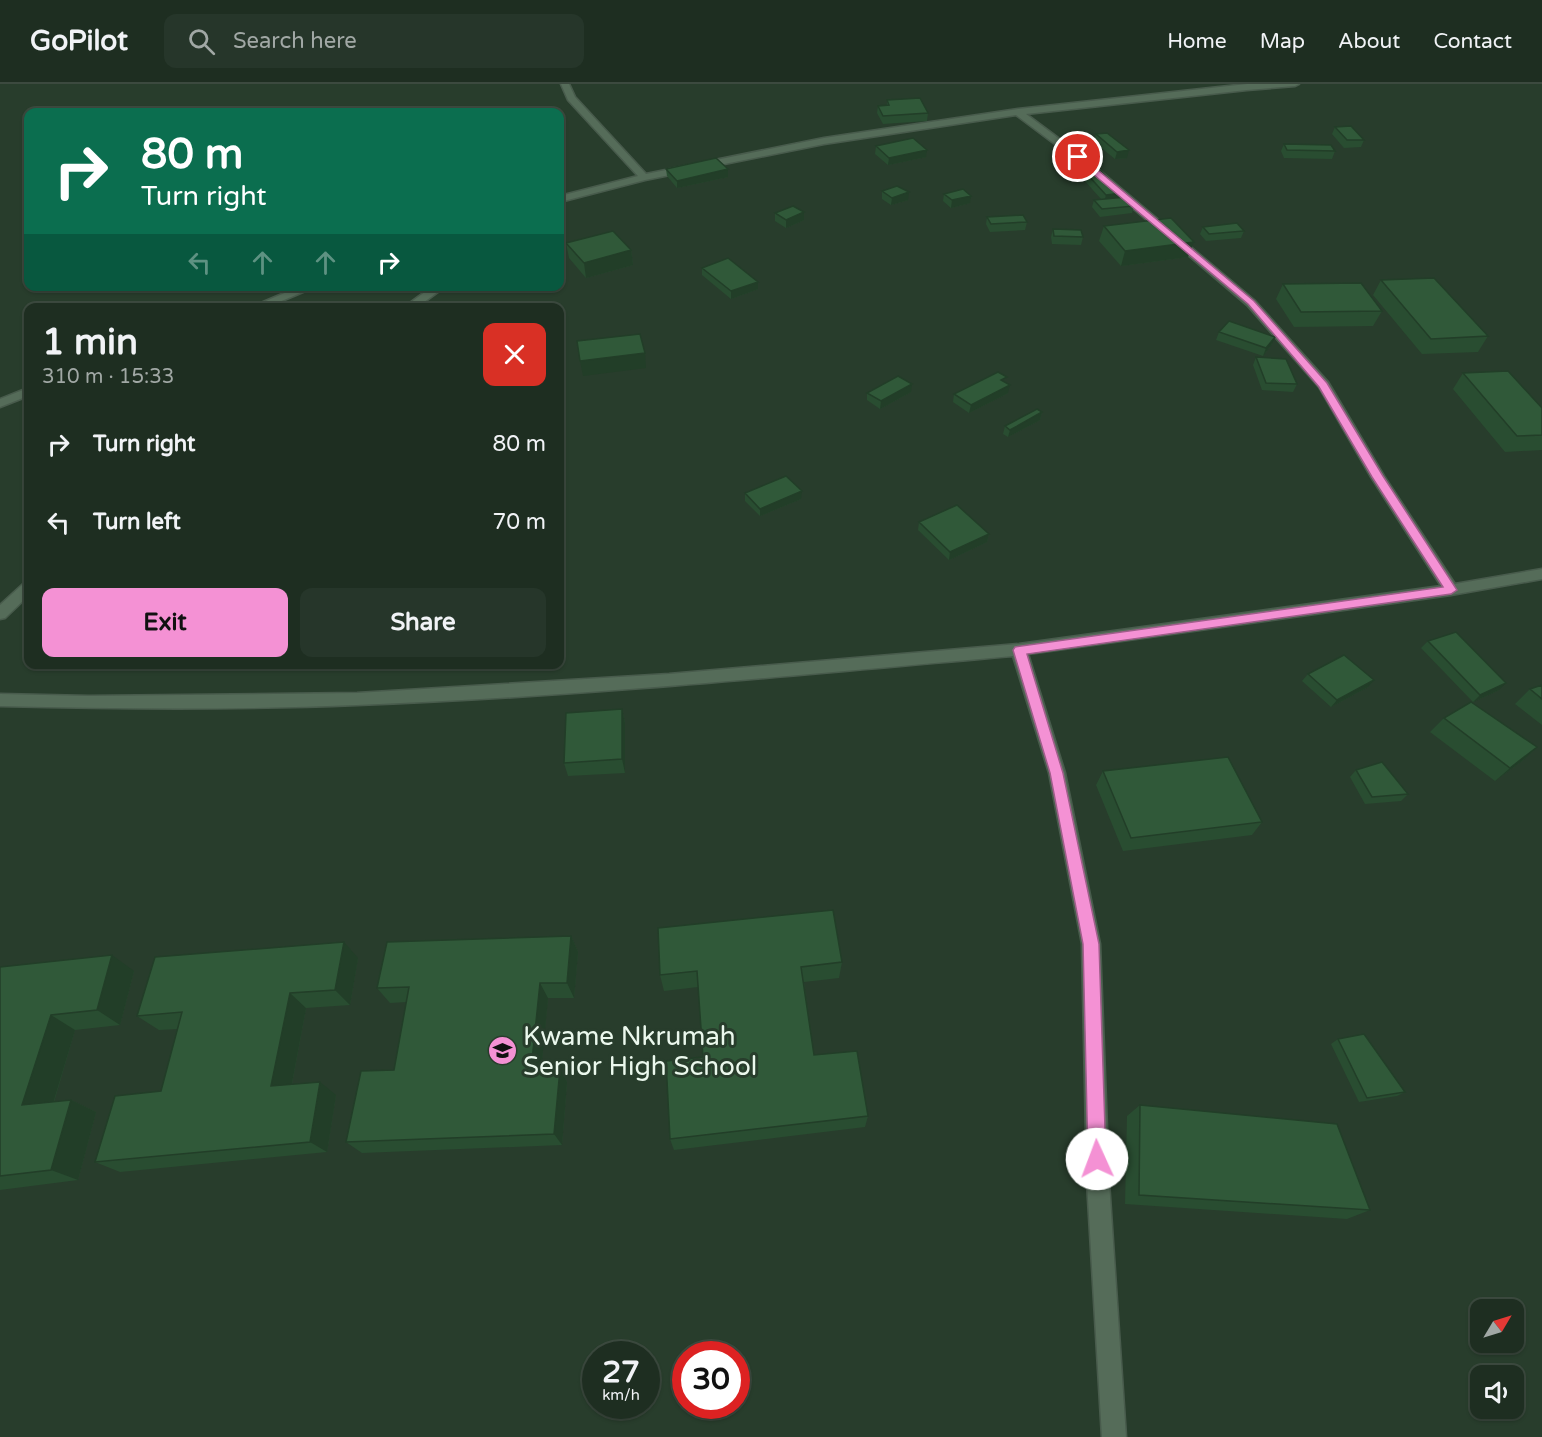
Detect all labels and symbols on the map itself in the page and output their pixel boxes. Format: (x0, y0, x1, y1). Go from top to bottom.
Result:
pin (1052, 131, 1103, 182)
place label: Kwame Nkrumah Senior High School (523, 1021, 757, 1082)
school or university icon: Kwame Nkrumah Senior High School (486, 1035, 518, 1067)
position arrow (1065, 1127, 1129, 1191)
north arrow (1470, 1299, 1524, 1353)
speed limit sign: 30 (672, 1341, 750, 1419)

